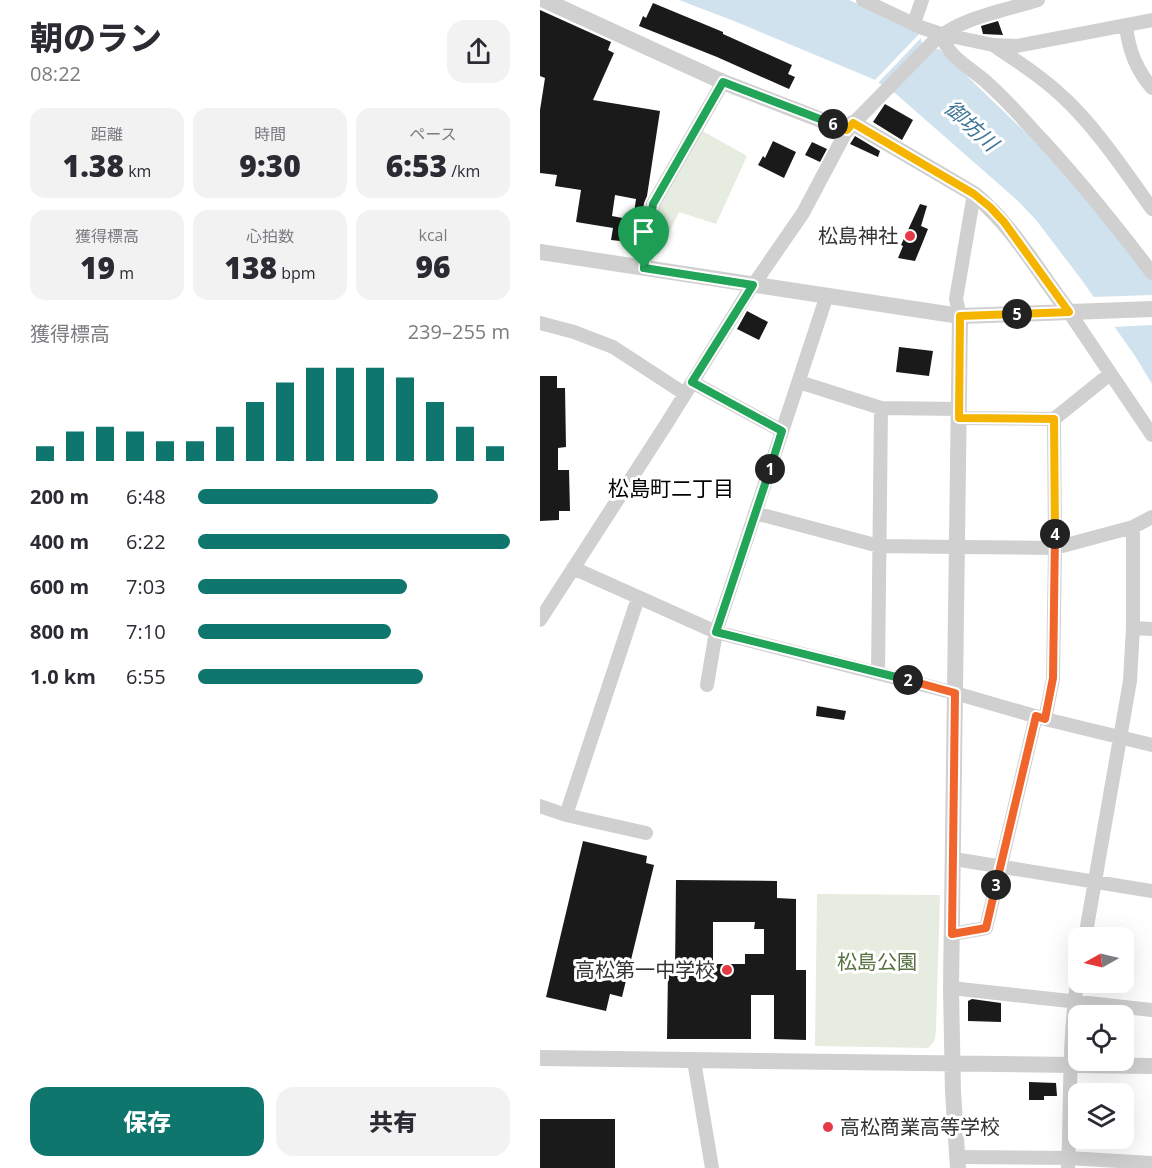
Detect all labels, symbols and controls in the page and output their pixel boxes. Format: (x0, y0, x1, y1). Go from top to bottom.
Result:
text: 朝のラン (30, 15, 162, 60)
button: share (447, 20, 510, 83)
text: 08:22 (30, 60, 81, 87)
water label: 御坊川 (939, 94, 1006, 158)
pin: 6 (818, 109, 848, 139)
text: 6 (828, 113, 838, 135)
text: 距離 (91, 123, 123, 145)
text: 時間 (254, 123, 286, 145)
text: ペース (409, 123, 457, 145)
text: 1.38 (63, 145, 124, 186)
text: 9:30 (239, 145, 301, 186)
text: 6:53 (386, 145, 447, 186)
text: km (124, 160, 151, 182)
text: /km (447, 160, 480, 182)
pin (618, 206, 669, 268)
icon: arrive (627, 215, 660, 248)
place label: 松島神社 (818, 222, 898, 249)
text: kcal (419, 224, 448, 246)
text: 獲得標高 (75, 225, 139, 247)
text: 心拍数 (246, 225, 294, 247)
marker: 松島神社 (903, 229, 917, 243)
text: 96 (415, 246, 451, 287)
text: 19 (80, 247, 115, 288)
text: 138 (224, 247, 277, 288)
text: m (115, 262, 134, 284)
text: bpm (277, 262, 316, 284)
pin: 5 (1002, 299, 1032, 329)
text: 5 (1012, 303, 1022, 325)
text: 239–255 m (408, 318, 510, 345)
text: 獲得標高 (30, 320, 110, 347)
pin: 1 (755, 454, 785, 484)
text: 1 (765, 458, 775, 480)
district label: 松島町二丁目 (608, 474, 734, 502)
text: 200 m (30, 483, 89, 510)
text: 6:48 (126, 483, 166, 510)
pin: 4 (1040, 519, 1070, 549)
text: 4 (1050, 523, 1060, 545)
text: 400 m (30, 528, 89, 555)
text: 6:22 (126, 528, 166, 555)
text: 600 m (30, 573, 89, 600)
text: 7:03 (126, 573, 166, 600)
text: 800 m (30, 618, 89, 645)
text: 7:10 (126, 618, 166, 645)
text: 1.0 km (30, 663, 96, 690)
text: 6:55 (126, 663, 166, 690)
pin: 2 (893, 665, 923, 695)
text: 2 (903, 669, 913, 691)
pin: 3 (981, 870, 1011, 900)
text: 3 (991, 874, 1001, 896)
north arrow (1068, 927, 1134, 993)
map controls (1068, 927, 1134, 1149)
park label: 松島公園 (837, 948, 917, 975)
place label: 高松第一中学校 (575, 956, 715, 983)
marker: 高松第一中学校 (720, 963, 734, 977)
button: locate (1068, 1005, 1134, 1071)
button: layers (1068, 1083, 1134, 1149)
button: 保存 (30, 1087, 264, 1156)
button: 共有 (276, 1087, 510, 1156)
place label: 高松商業高等学校 (840, 1113, 1000, 1140)
marker: 高松商業高等学校 (821, 1120, 835, 1134)

